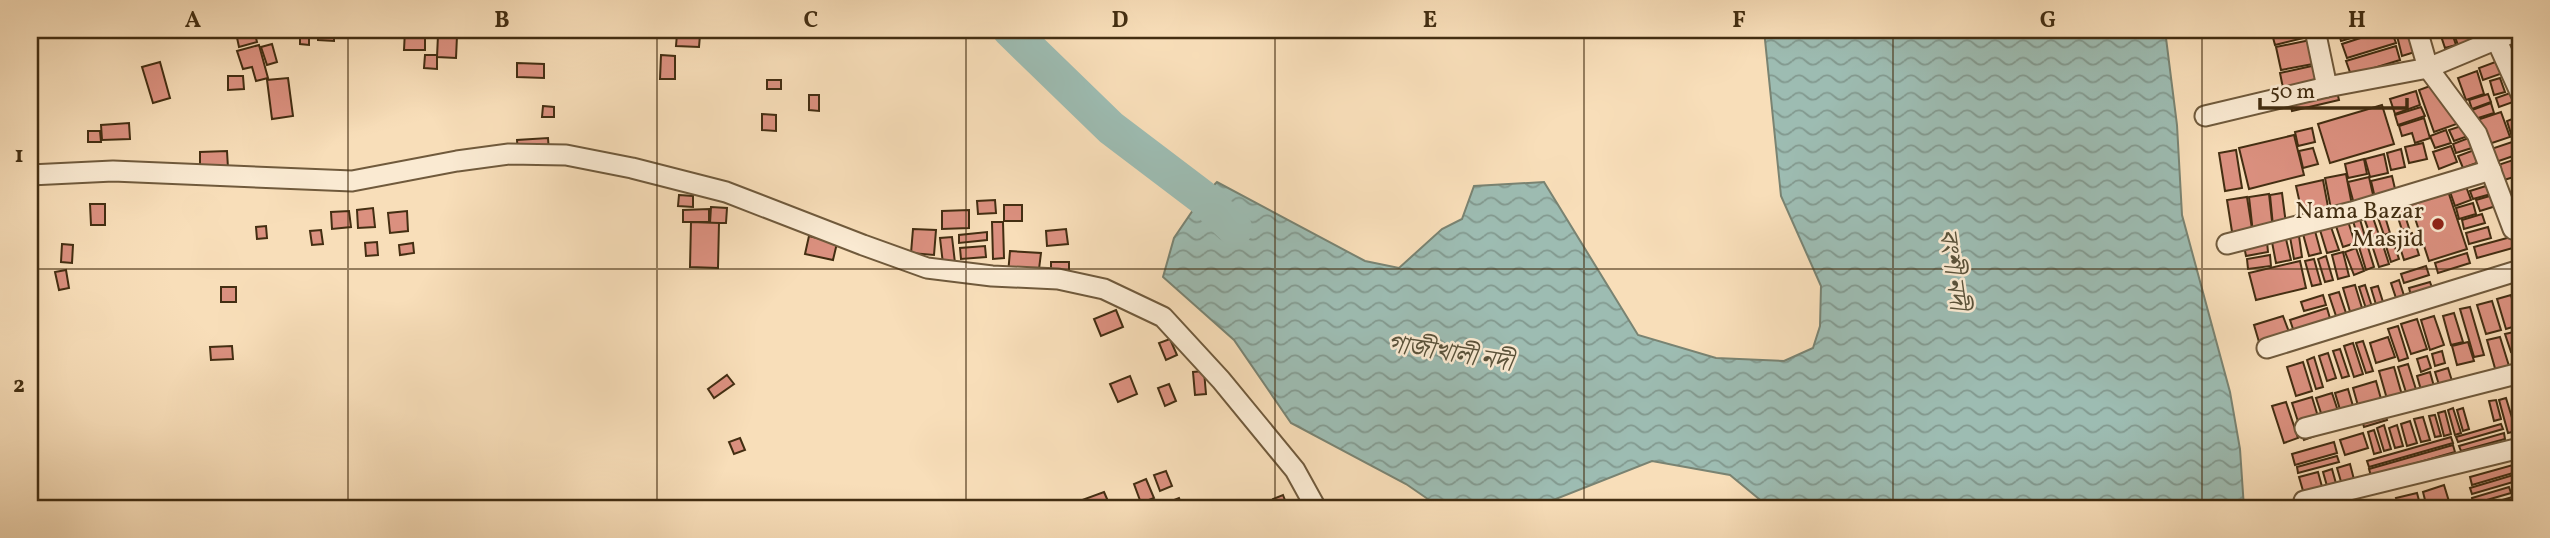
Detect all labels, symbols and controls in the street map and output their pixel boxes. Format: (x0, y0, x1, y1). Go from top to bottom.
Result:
text: A (185, 5, 201, 37)
text: B (494, 5, 510, 37)
text: C (804, 5, 818, 37)
text: D (1112, 5, 1129, 37)
text: E (1423, 5, 1437, 37)
text: F (1732, 5, 1746, 37)
text: G (2040, 5, 2056, 37)
text: H (2348, 5, 2366, 37)
scale bar (2260, 66, 2406, 110)
text: 50 m (2270, 78, 2315, 107)
text: 1 (14, 140, 24, 172)
place label: Nama Bazar Masjid (2295, 195, 2424, 257)
marker: Nama Bazar Masjid (2430, 216, 2446, 232)
water label: বংশী নদী (1929, 227, 1976, 315)
water label: গাজীখালী নদী (1385, 326, 1518, 382)
text: 2 (13, 370, 25, 402)

